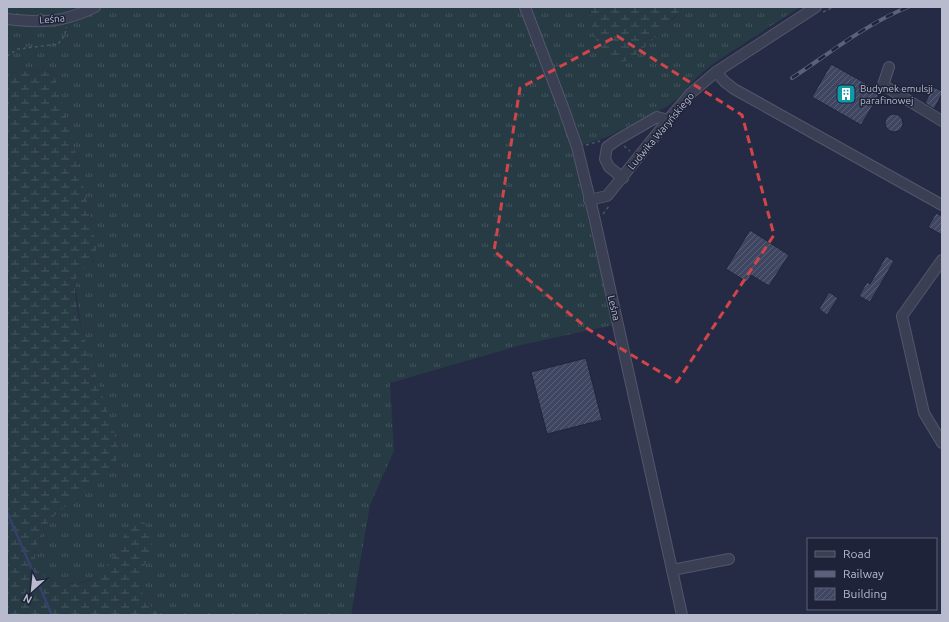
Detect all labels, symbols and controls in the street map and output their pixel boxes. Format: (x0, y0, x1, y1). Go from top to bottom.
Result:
street label: Leśna (39, 12, 65, 26)
building icon: Budynek emulsji parafinowej (835, 83, 857, 105)
place label: Budynek emulsji parafinowej (860, 83, 933, 106)
street label: Ludwika Waryńskiego (626, 90, 696, 172)
street label: Leśna (606, 294, 622, 322)
legend (807, 538, 937, 610)
text: Road (843, 547, 871, 560)
text: Railway (843, 567, 884, 580)
north arrow (12, 570, 52, 610)
text: Building (843, 587, 887, 600)
text: N (21, 592, 34, 606)

